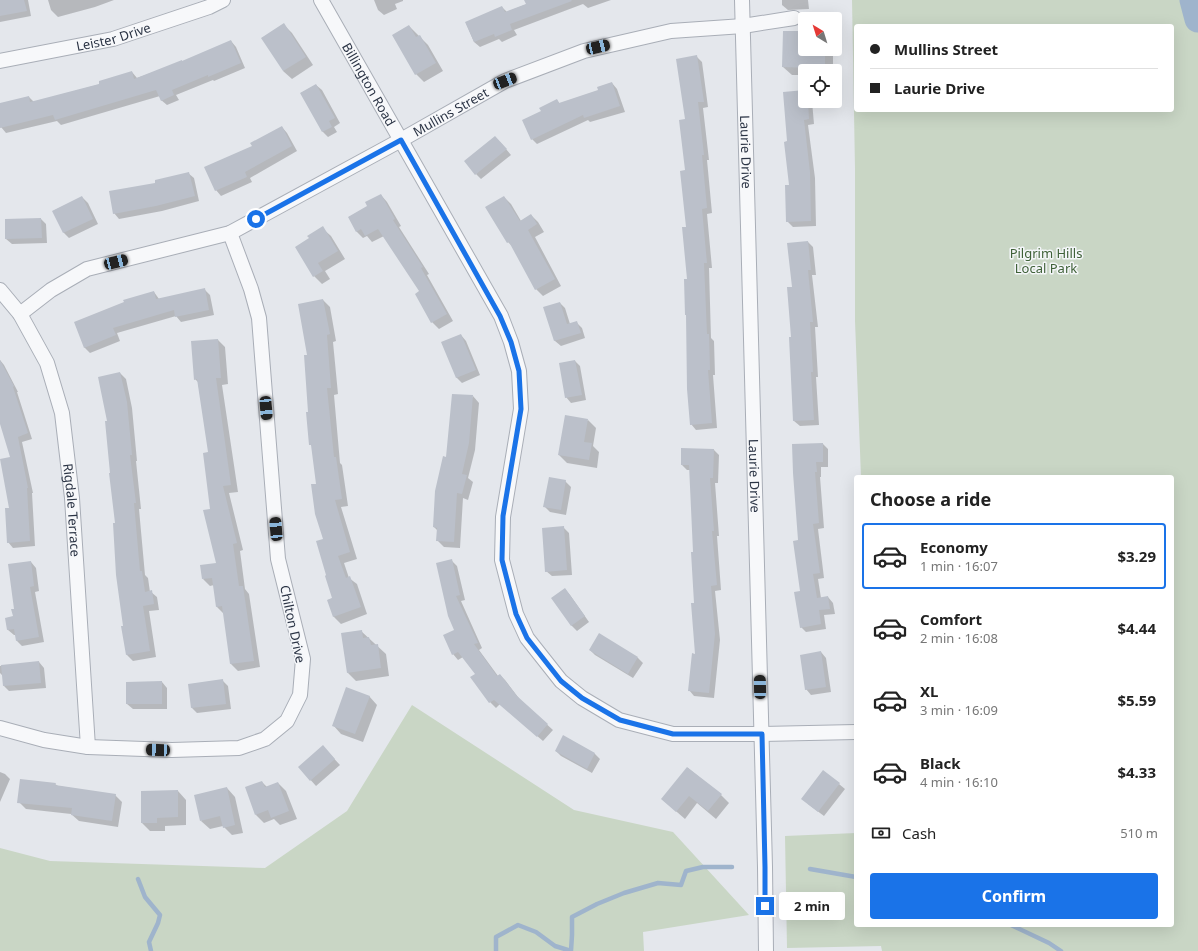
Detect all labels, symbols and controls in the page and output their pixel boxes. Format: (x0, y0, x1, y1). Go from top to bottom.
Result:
north arrow (798, 12, 842, 56)
map controls (798, 12, 842, 108)
street label: Leister Drive (74, 18, 153, 55)
car (585, 38, 611, 56)
street label: Billington Road (338, 39, 400, 129)
text: Mullins Street (894, 39, 998, 59)
button: locate (798, 64, 842, 108)
car (492, 71, 518, 91)
text: Laurie Drive (894, 78, 985, 98)
street label: Mullins Street (410, 83, 492, 140)
street label: Laurie Drive (736, 115, 756, 189)
route start (247, 210, 265, 228)
park label: Pilgrim Hills Local Park (1010, 244, 1082, 277)
car (103, 253, 129, 271)
car (259, 396, 273, 420)
street label: Laurie Drive (745, 439, 765, 513)
street label: Rigdale Terrace (59, 462, 85, 557)
text: Choose a ride (870, 487, 991, 511)
car (269, 517, 283, 541)
text: Economy (920, 537, 988, 557)
icon: car (872, 538, 908, 574)
text: $3.29 (1117, 546, 1156, 566)
text: 1 min · 16:07 (920, 557, 998, 575)
street label: Chilton Drive (276, 583, 310, 665)
text: Comfort (920, 609, 982, 629)
icon: car (872, 610, 908, 646)
text: $4.44 (1117, 618, 1156, 638)
text: 2 min · 16:08 (920, 629, 998, 647)
car (754, 675, 766, 699)
text: XL (920, 681, 938, 701)
icon: car (872, 682, 908, 718)
text: $5.59 (1117, 690, 1156, 710)
text: 3 min · 16:09 (920, 701, 998, 719)
car (146, 744, 170, 756)
text: Black (920, 753, 960, 773)
icon: car (872, 754, 908, 790)
text: $4.33 (1117, 762, 1156, 782)
text: 4 min · 16:10 (920, 773, 998, 791)
icon: cash (870, 822, 892, 844)
text: Cash (902, 823, 936, 843)
text: 510 m (1120, 824, 1158, 842)
button: Confirm (870, 873, 1158, 919)
callout: 2 min (779, 892, 845, 920)
route end (756, 897, 774, 915)
text: 2 min (794, 897, 830, 915)

